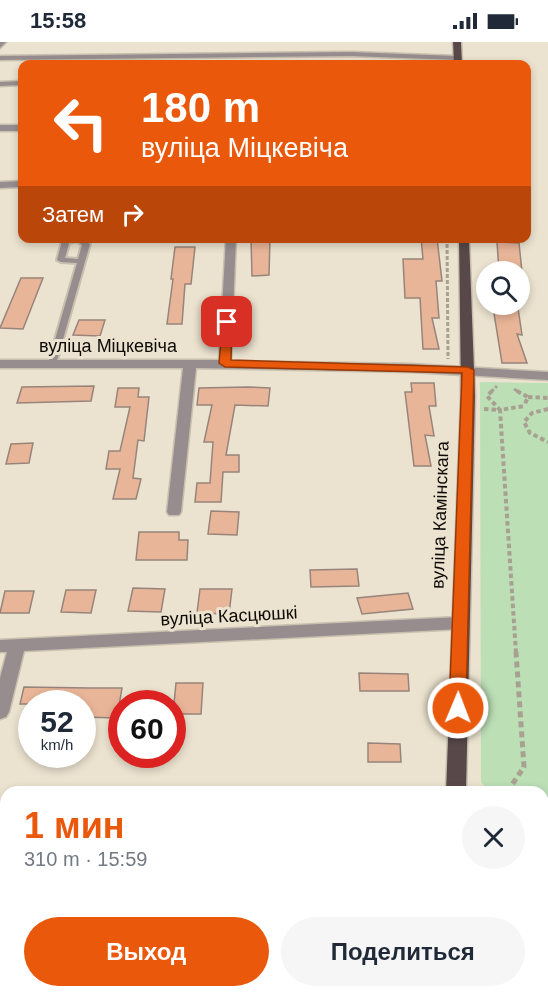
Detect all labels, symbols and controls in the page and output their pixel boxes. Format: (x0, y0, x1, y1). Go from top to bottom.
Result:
text: 15:58 (30, 8, 86, 33)
icon: left (42, 84, 120, 162)
text: 180 m (141, 84, 260, 131)
text: вуліца Міцкевіча (141, 133, 348, 163)
icon: right (116, 198, 149, 231)
text: Затем (42, 202, 104, 227)
map controls (476, 261, 530, 315)
button: search (476, 261, 530, 315)
pin (201, 296, 252, 347)
icon: arrive (210, 305, 243, 338)
street label: вуліца Міцкевіча (39, 336, 178, 356)
street label: вуліца Камінскага (427, 440, 453, 589)
street label: вуліца Касцюшкі (160, 602, 298, 630)
position arrow (426, 676, 490, 740)
speed limit sign: 60 (108, 690, 186, 768)
text: 52 (40, 705, 74, 738)
text: km/h (41, 736, 73, 753)
text: 1 мин (24, 805, 125, 846)
button: close (462, 806, 525, 869)
text: 310 m · 15:59 (24, 848, 147, 870)
button: Выход (24, 917, 269, 986)
button: Поделиться (281, 917, 525, 986)

